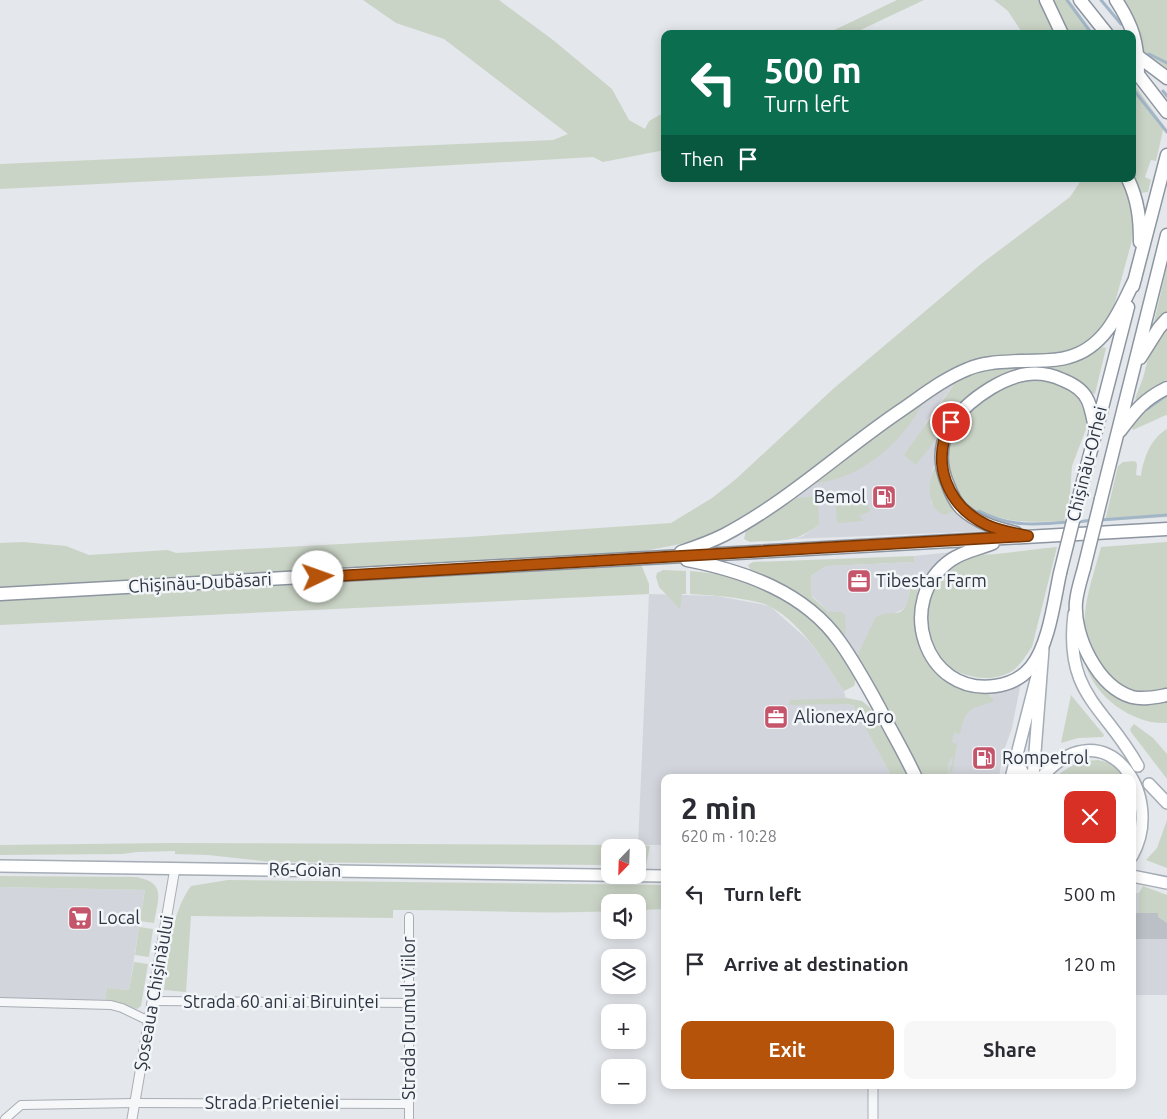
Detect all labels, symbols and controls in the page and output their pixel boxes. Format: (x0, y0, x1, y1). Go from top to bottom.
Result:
icon: left (681, 50, 746, 115)
text: 500 m (764, 50, 862, 90)
text: Turn left (764, 91, 849, 116)
icon: arrive (734, 145, 762, 173)
text: Then (681, 148, 724, 170)
pin (930, 401, 972, 443)
street label: Chișinău-Orhei (1062, 404, 1110, 524)
icon: arrive (937, 408, 965, 436)
fuel station icon: Bemol (871, 484, 897, 510)
place label: Bemol (814, 486, 866, 506)
position arrow (291, 550, 343, 602)
street label: Chișinău-Dubăsari (128, 568, 272, 596)
office icon: Tibestar Farm (846, 568, 872, 594)
place label: Tibestar Farm (876, 570, 987, 590)
office icon: AlionexAgro (763, 704, 789, 730)
place label: AlionexAgro (794, 706, 894, 726)
fuel station icon: Rompetrol (971, 745, 997, 771)
place label: Rompetrol (1002, 747, 1089, 767)
text: 2 min (681, 791, 757, 825)
button: close (1064, 791, 1116, 843)
text: 620 m · 10:28 (681, 827, 777, 845)
north arrow (601, 839, 646, 884)
map controls (601, 839, 646, 1104)
street label: R6-Goian (268, 858, 342, 880)
icon: left (681, 880, 709, 908)
text: Turn left (724, 883, 802, 905)
text: 500 m (1063, 883, 1116, 905)
button: sound (601, 894, 646, 939)
supermarket icon: Local (67, 905, 93, 931)
place label: Local (98, 907, 140, 927)
street label: Șoseaua Chișinăului (129, 913, 177, 1072)
street label: Strada Drumul Viilor (398, 936, 418, 1100)
button: layers (601, 949, 646, 994)
icon: arrive (681, 950, 709, 978)
text: Arrive at destination (724, 953, 909, 975)
text: 120 m (1063, 953, 1116, 975)
street label: Strada 60 ani ai Biruinței (183, 991, 379, 1011)
button: + (601, 1004, 646, 1049)
button: Exit (681, 1021, 894, 1079)
button: Share (904, 1021, 1116, 1079)
button: − (601, 1059, 646, 1104)
street label: Strada Prieteniei (205, 1092, 339, 1112)

